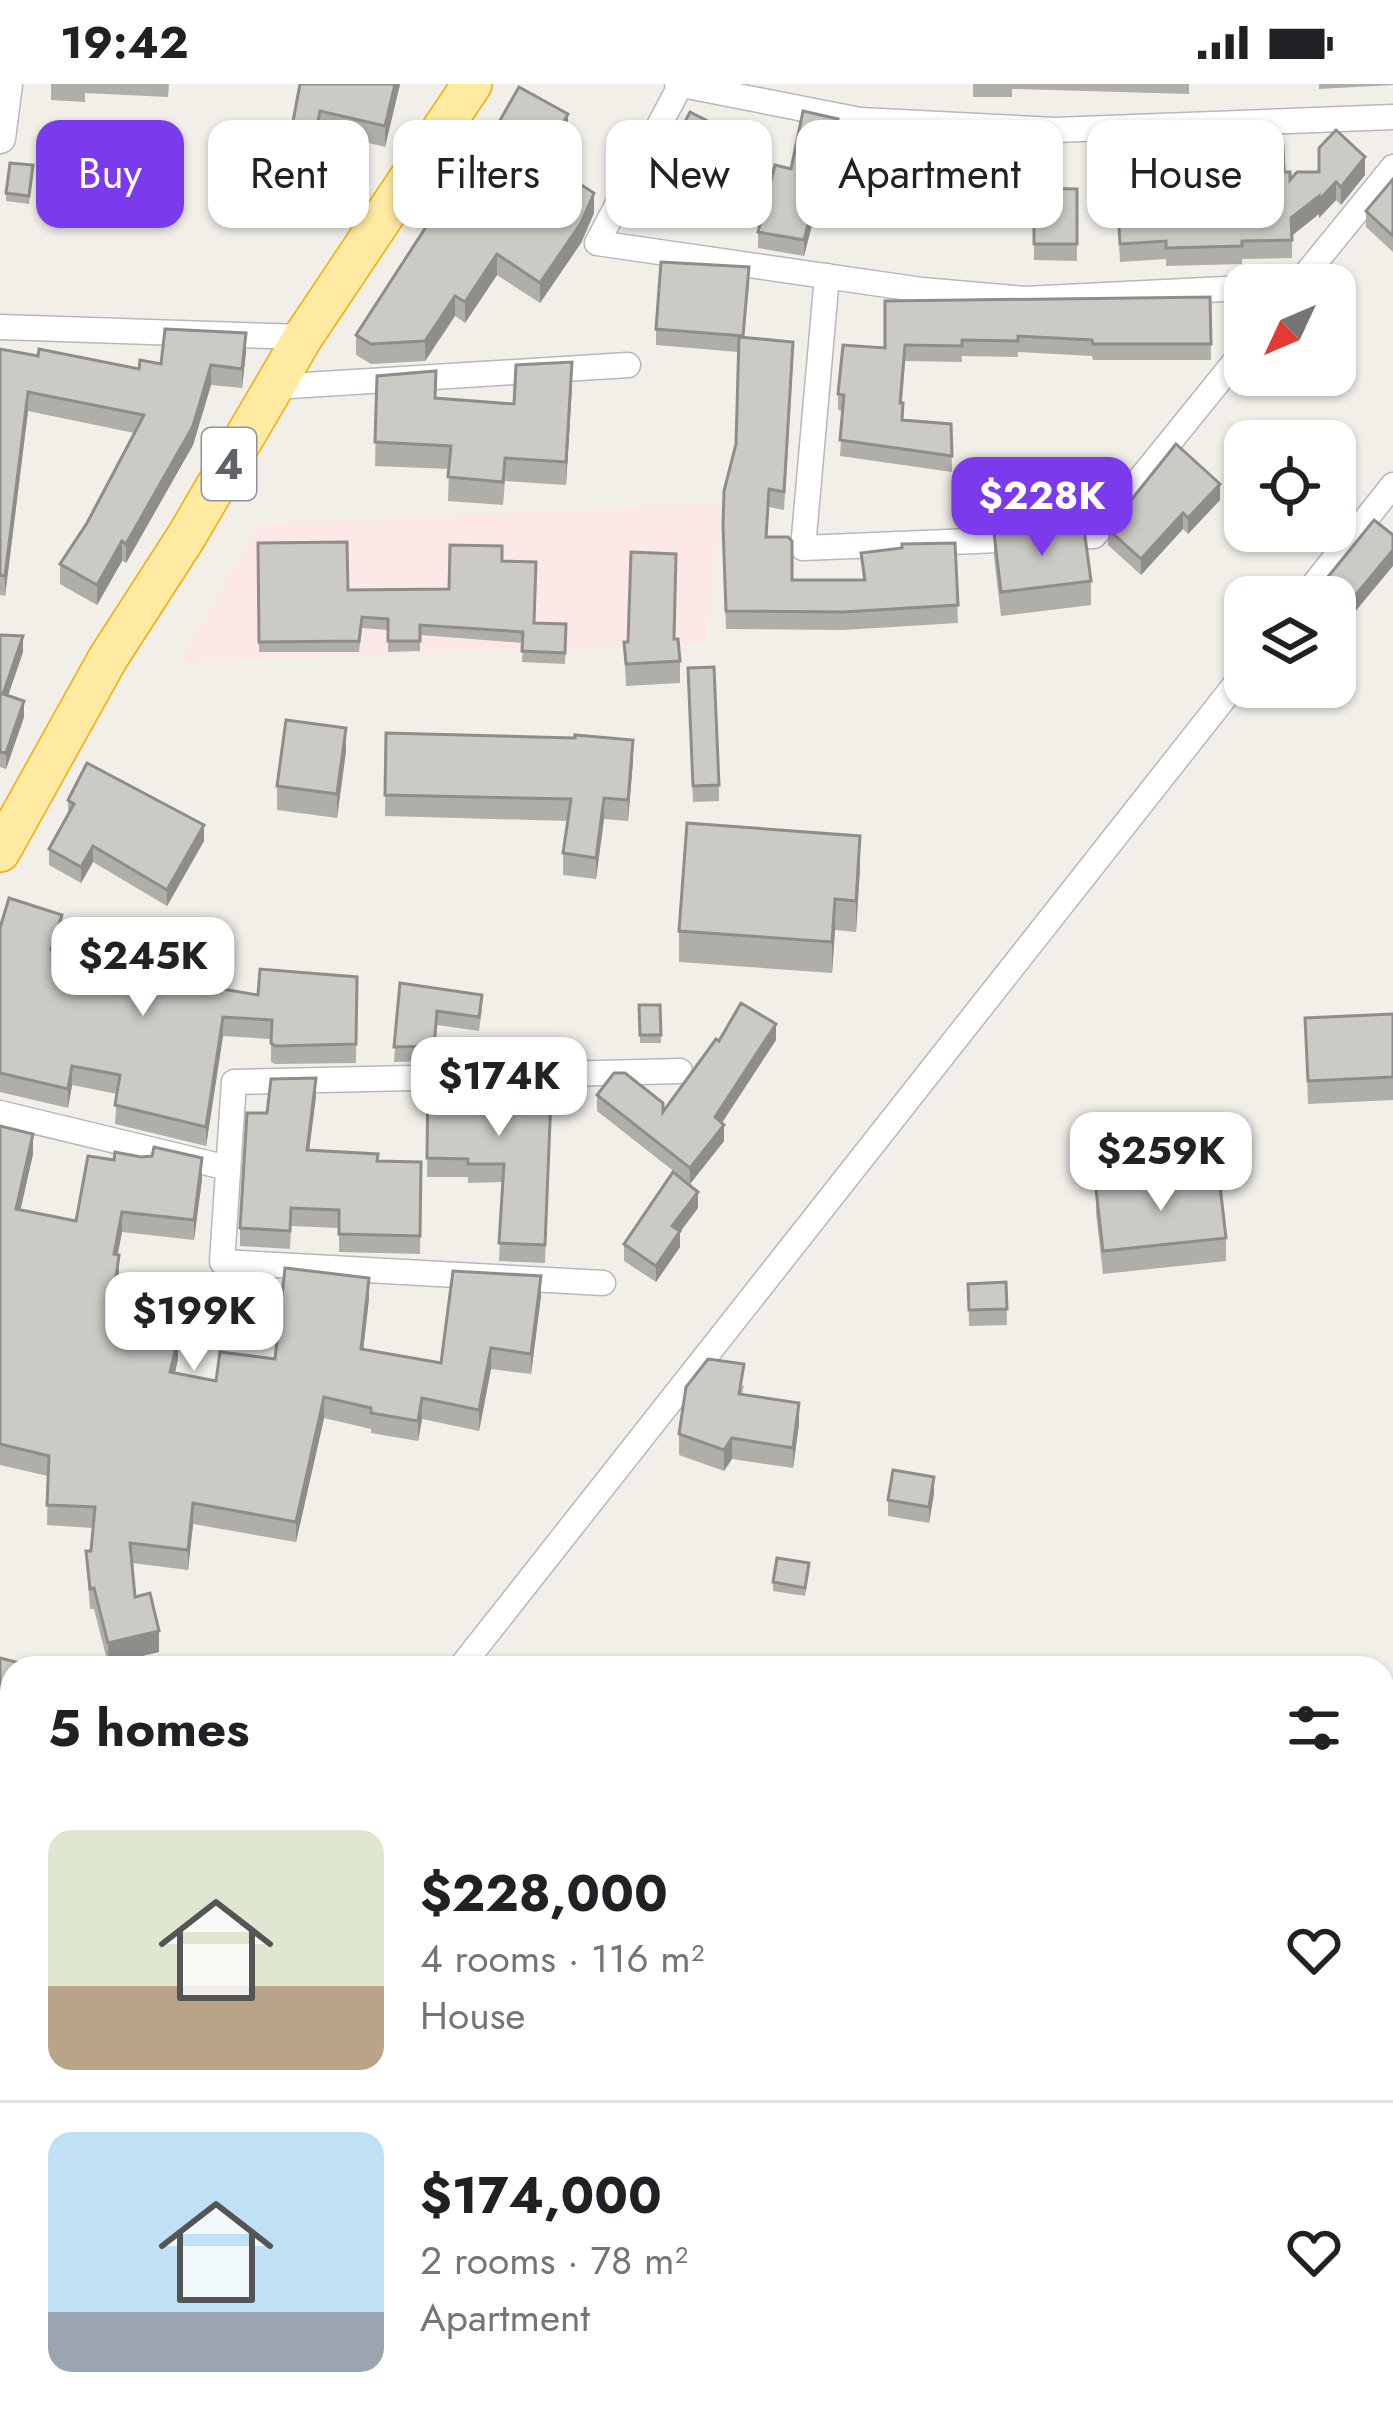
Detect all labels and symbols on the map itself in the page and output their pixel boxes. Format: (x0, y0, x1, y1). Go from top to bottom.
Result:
north arrow (1224, 264, 1356, 396)
road number: 4 (202, 428, 256, 500)
pin: $228K (958, 457, 1126, 559)
pin: $245K (59, 917, 227, 1019)
pin: $174K (415, 1037, 583, 1139)
pin: $259K (1077, 1112, 1245, 1214)
pin: $199K (110, 1272, 278, 1374)

